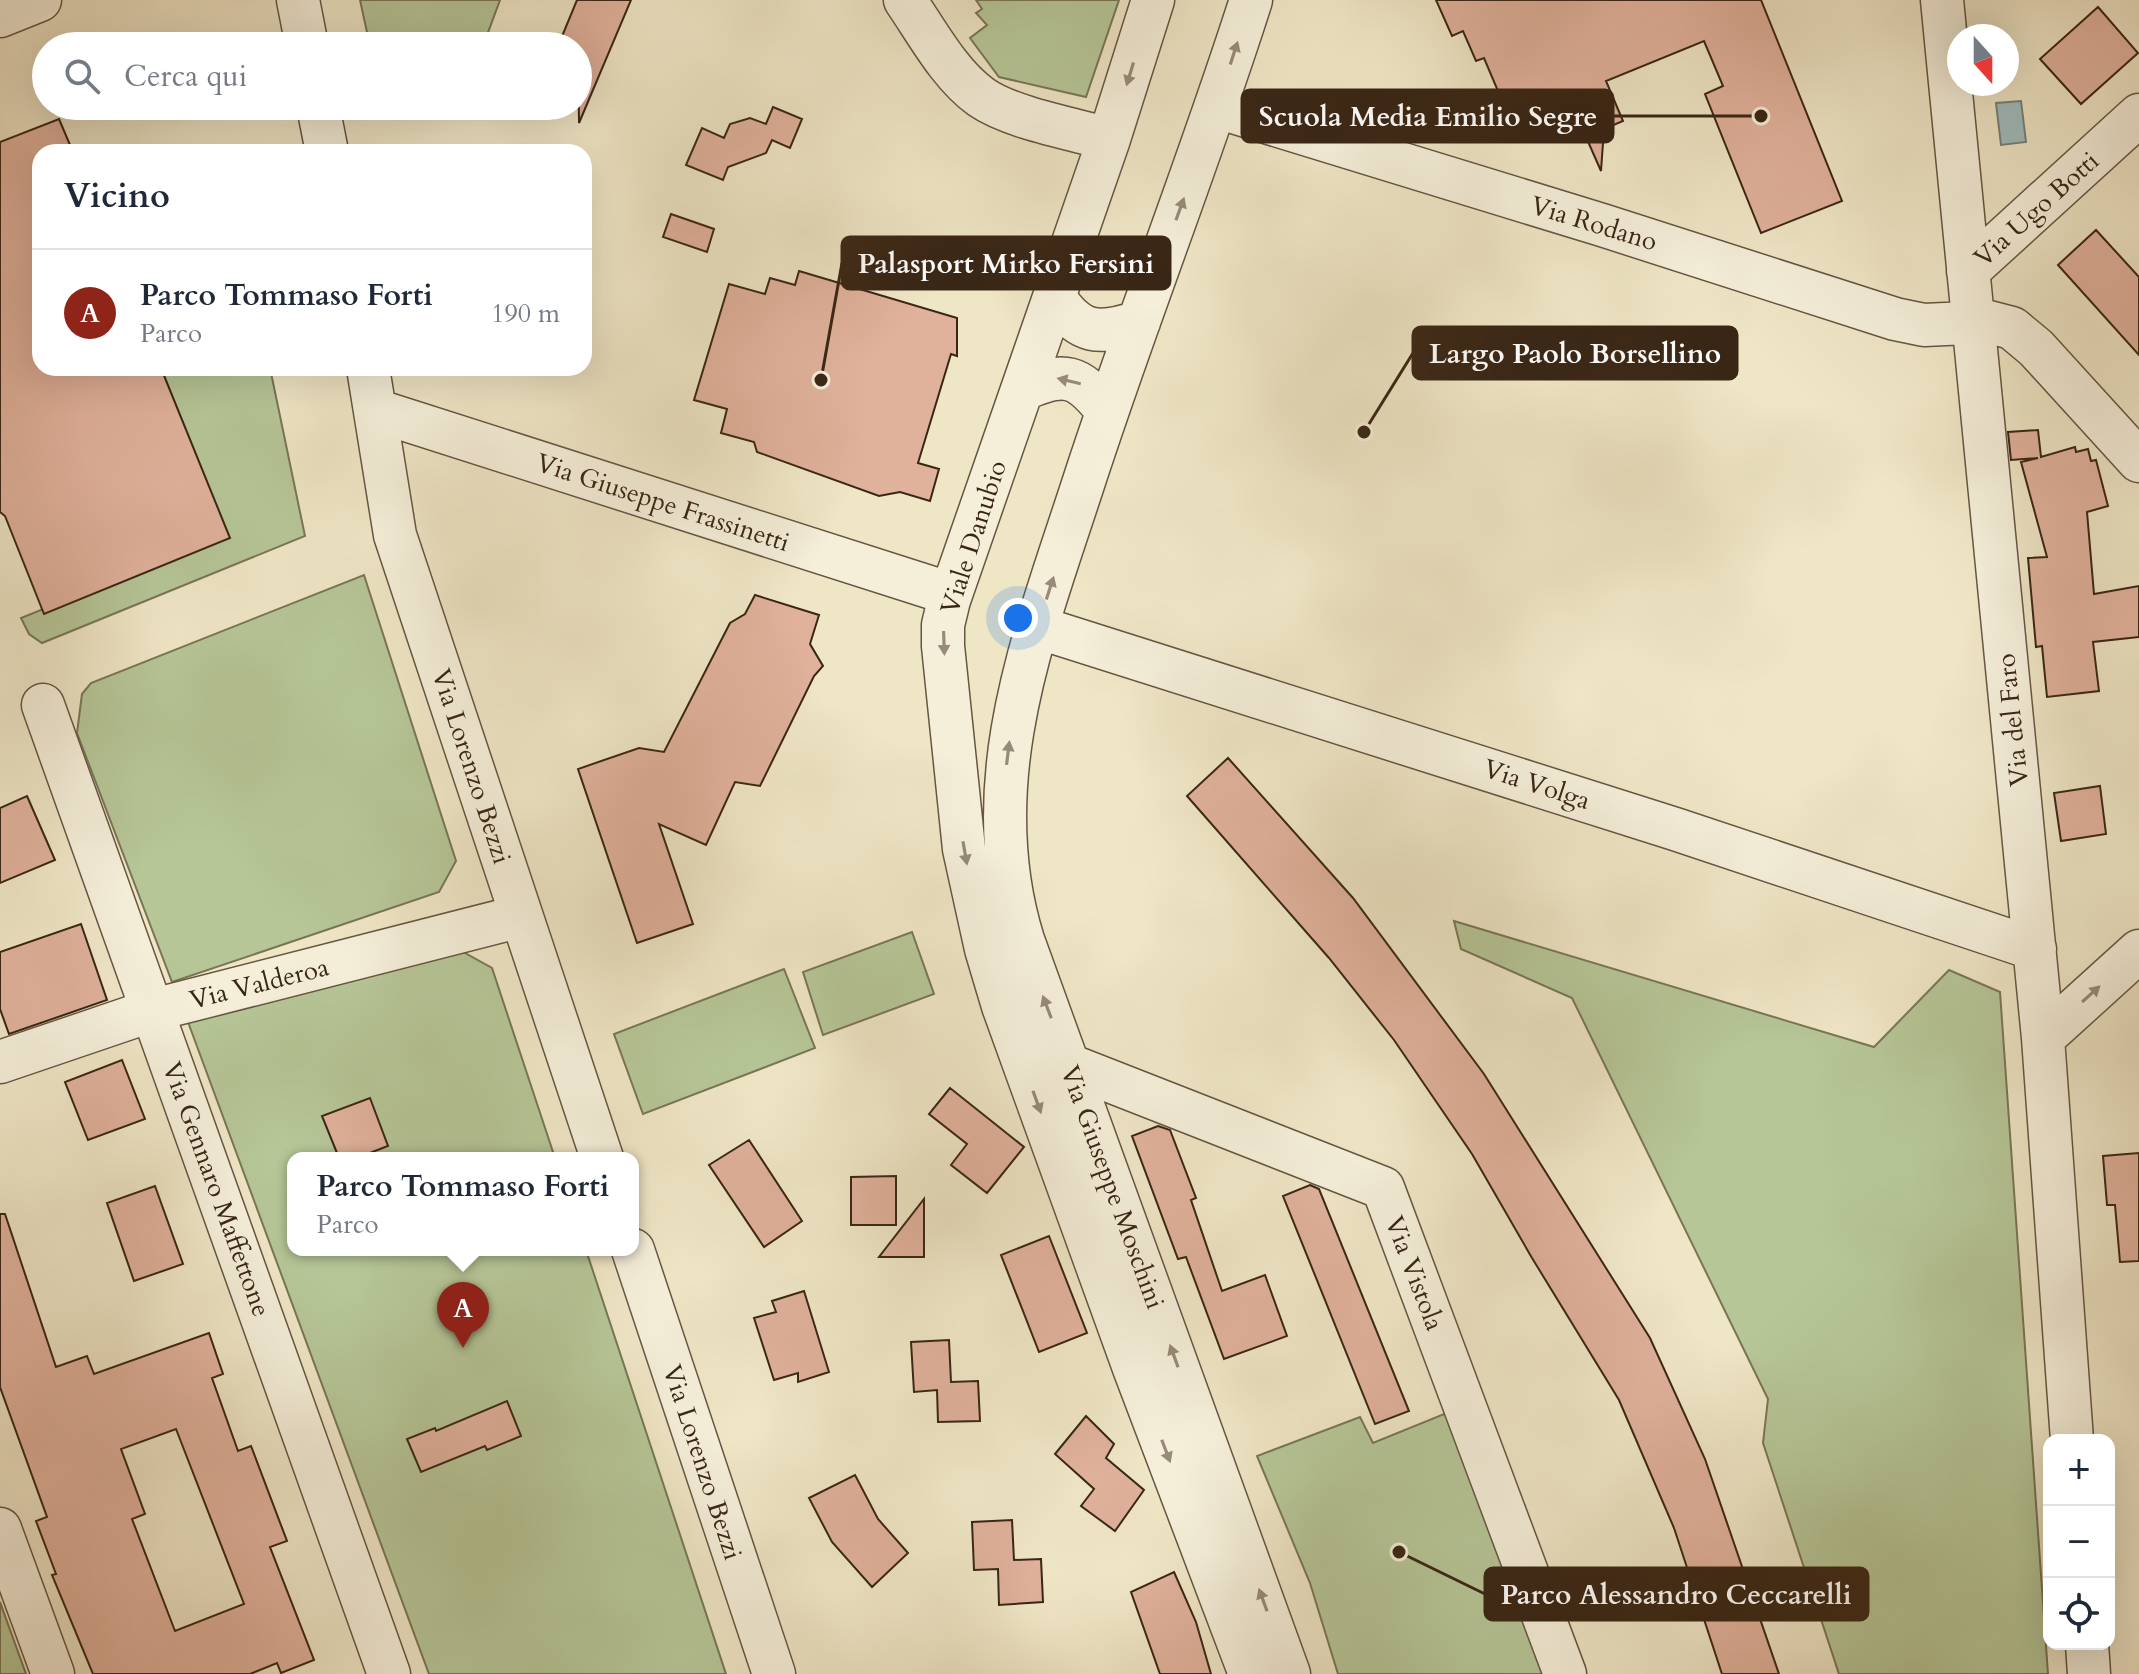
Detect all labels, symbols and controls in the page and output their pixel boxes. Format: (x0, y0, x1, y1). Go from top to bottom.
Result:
north arrow (1947, 24, 2019, 96)
search box (32, 32, 592, 120)
one-way arrow (1228, 41, 1240, 65)
icon: search (60, 54, 104, 98)
text: Cerca qui (124, 56, 247, 97)
one-way arrow (1123, 63, 1135, 87)
callout: Scuola Media Emilio Segre (1242, 90, 1613, 142)
text: Scuola Media Emilio Segre (1259, 98, 1597, 136)
street label: Via Ugo Botti (1966, 144, 2106, 275)
text: Vicino (64, 173, 170, 219)
street label: Via Rodano (1526, 188, 1661, 259)
one-way arrow (1174, 197, 1186, 221)
callout: Palasport Mirko Fersini (842, 237, 1170, 289)
text: Palasport Mirko Fersini (858, 245, 1154, 283)
text: Parco Tommaso Forti (140, 275, 433, 316)
text: A (80, 296, 100, 331)
text: 190 m (491, 296, 560, 331)
text: Parco (140, 316, 202, 351)
callout: Largo Paolo Borsellino (1413, 327, 1737, 379)
text: Largo Paolo Borsellino (1429, 335, 1721, 373)
one-way arrow (1057, 374, 1082, 387)
street label: Via Giuseppe Frassinetti (532, 445, 794, 560)
street label: Viale Danubio (932, 456, 1015, 619)
one-way arrow (1044, 575, 1057, 599)
your location (998, 598, 1038, 638)
one-way arrow (937, 631, 950, 656)
street label: Via del Faro (1988, 652, 2037, 788)
street label: Via Lorenzo Bezzi (423, 664, 520, 868)
one-way arrow (1002, 740, 1015, 765)
street label: Via Volga (1479, 751, 1595, 818)
one-way arrow (959, 841, 971, 866)
street label: Via Valderoa (186, 949, 332, 1018)
one-way arrow (2081, 986, 2100, 1004)
one-way arrow (1040, 994, 1053, 1018)
street label: Via Gennaro Maffettone (154, 1057, 279, 1321)
street label: Via Giuseppe Moschini (1052, 1061, 1173, 1314)
one-way arrow (1031, 1090, 1044, 1114)
popup (287, 1152, 639, 1256)
text: Parco Tommaso Forti (317, 1166, 609, 1207)
text: Parco (317, 1207, 379, 1242)
street label: Via Vistola (1377, 1211, 1452, 1335)
pin: A (437, 1282, 489, 1348)
one-way arrow (1168, 1344, 1180, 1368)
street label: Via Lorenzo Bezzi (654, 1360, 751, 1564)
map controls (2043, 1434, 2115, 1650)
button: + (2043, 1434, 2115, 1506)
one-way arrow (1160, 1439, 1173, 1463)
button: − (2043, 1506, 2115, 1578)
callout: Parco Alessandro Ceccarelli (1485, 1568, 1868, 1620)
text: Parco Alessandro Ceccarelli (1500, 1576, 1852, 1614)
button: locate (2043, 1578, 2115, 1650)
one-way arrow (1256, 1588, 1269, 1612)

